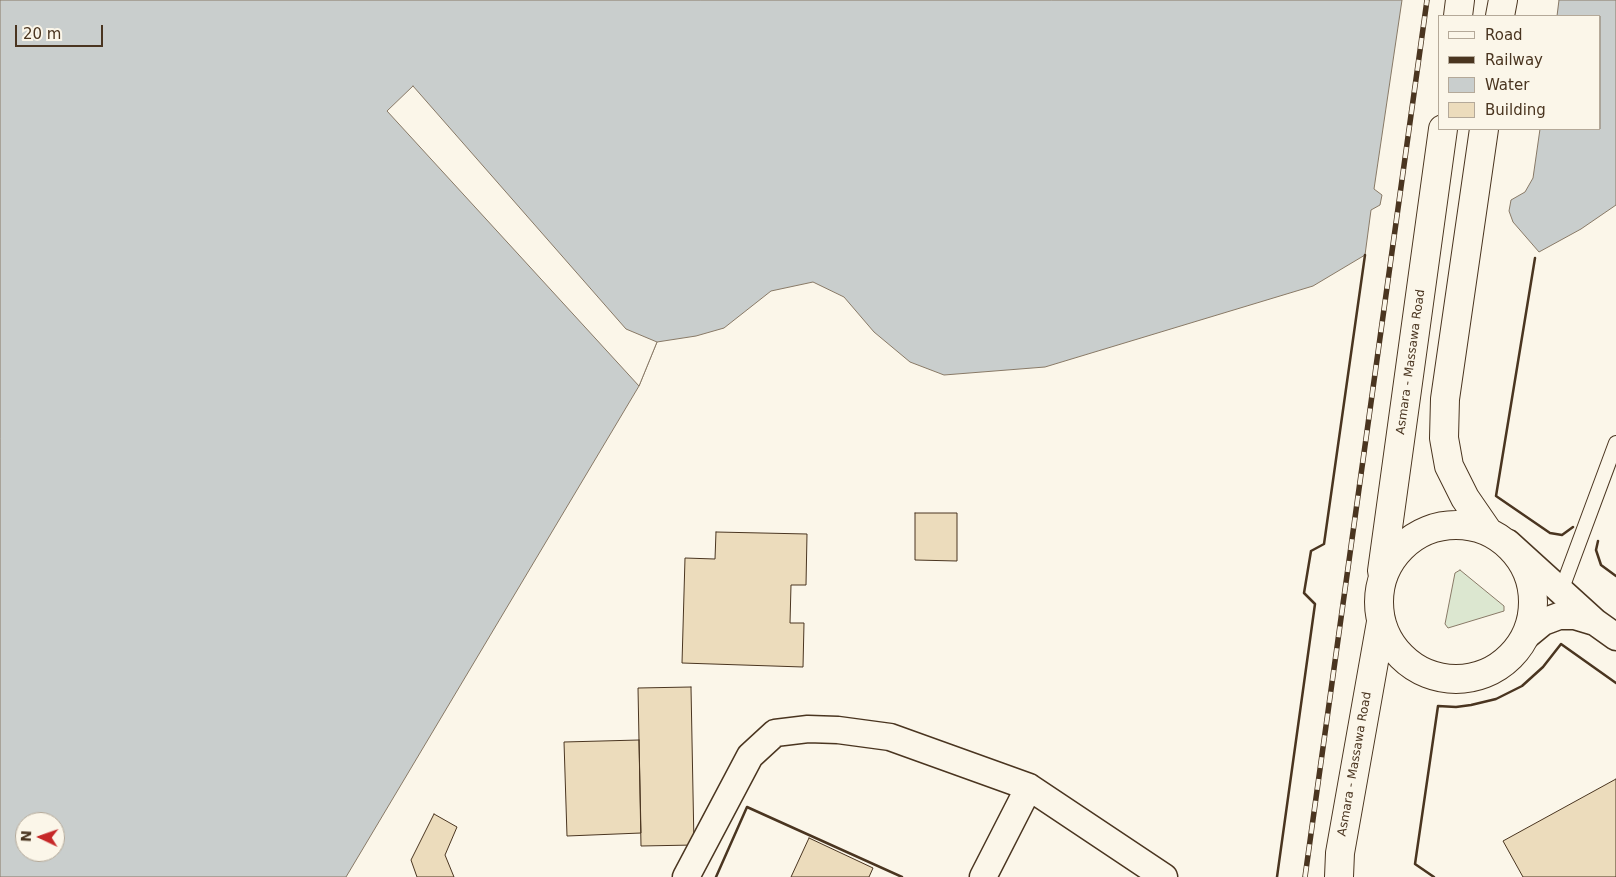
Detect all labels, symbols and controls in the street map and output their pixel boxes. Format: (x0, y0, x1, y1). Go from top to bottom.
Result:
scale bar (18, 15, 105, 47)
legend (1438, 15, 1601, 130)
text: 20 m (23, 25, 61, 43)
text: Road (1485, 26, 1523, 44)
text: Railway (1485, 51, 1543, 69)
text: Water (1485, 76, 1529, 94)
text: Building (1485, 101, 1546, 119)
street label: Asmara - Massawa Road (1394, 289, 1428, 435)
street label: Asmara - Massawa Road (1335, 691, 1375, 837)
north arrow (15, 812, 65, 862)
text: N (18, 830, 34, 843)

